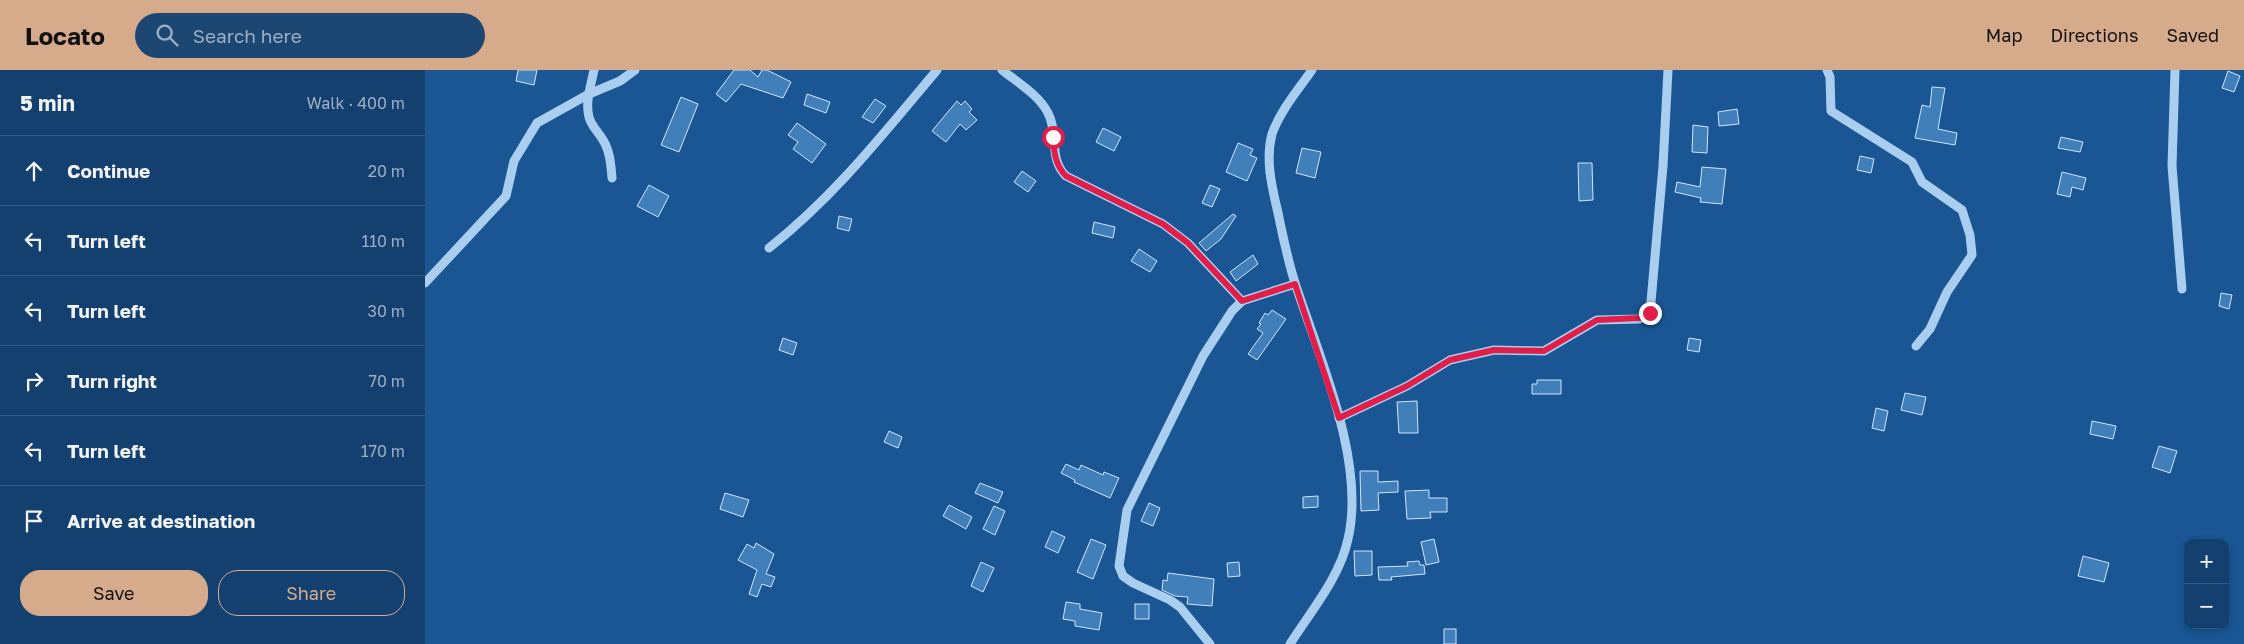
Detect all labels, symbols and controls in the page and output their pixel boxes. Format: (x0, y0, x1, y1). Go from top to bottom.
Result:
search box (135, 13, 485, 58)
text: Locato (25, 21, 105, 50)
icon: search (153, 21, 181, 49)
text: Search here (193, 24, 302, 47)
text: Map (1986, 24, 2022, 46)
text: Directions (2050, 24, 2138, 46)
text: Saved (2166, 24, 2219, 46)
text: 5 min (20, 90, 75, 116)
text: Walk · 400 m (307, 93, 405, 113)
route start (1042, 126, 1065, 149)
icon: ahead (20, 157, 48, 185)
text: Continue (67, 159, 150, 182)
text: 20 m (368, 161, 405, 181)
icon: left (20, 227, 48, 255)
text: Turn left (67, 229, 146, 252)
text: 110 m (361, 231, 405, 251)
icon: left (20, 297, 48, 325)
text: Turn left (67, 299, 146, 322)
text: 30 m (368, 301, 405, 321)
route end (1639, 302, 1662, 325)
icon: right (20, 367, 48, 395)
text: Turn right (67, 369, 157, 392)
text: 70 m (368, 371, 405, 391)
icon: left (20, 437, 48, 465)
text: Turn left (67, 439, 146, 462)
text: 170 m (361, 441, 405, 461)
icon: arrive (20, 507, 48, 535)
text: Arrive at destination (67, 509, 255, 532)
map controls (2184, 539, 2229, 629)
button: + (2184, 539, 2229, 584)
button: Save (20, 570, 208, 616)
button: Share (218, 570, 405, 616)
button: − (2184, 584, 2229, 629)

